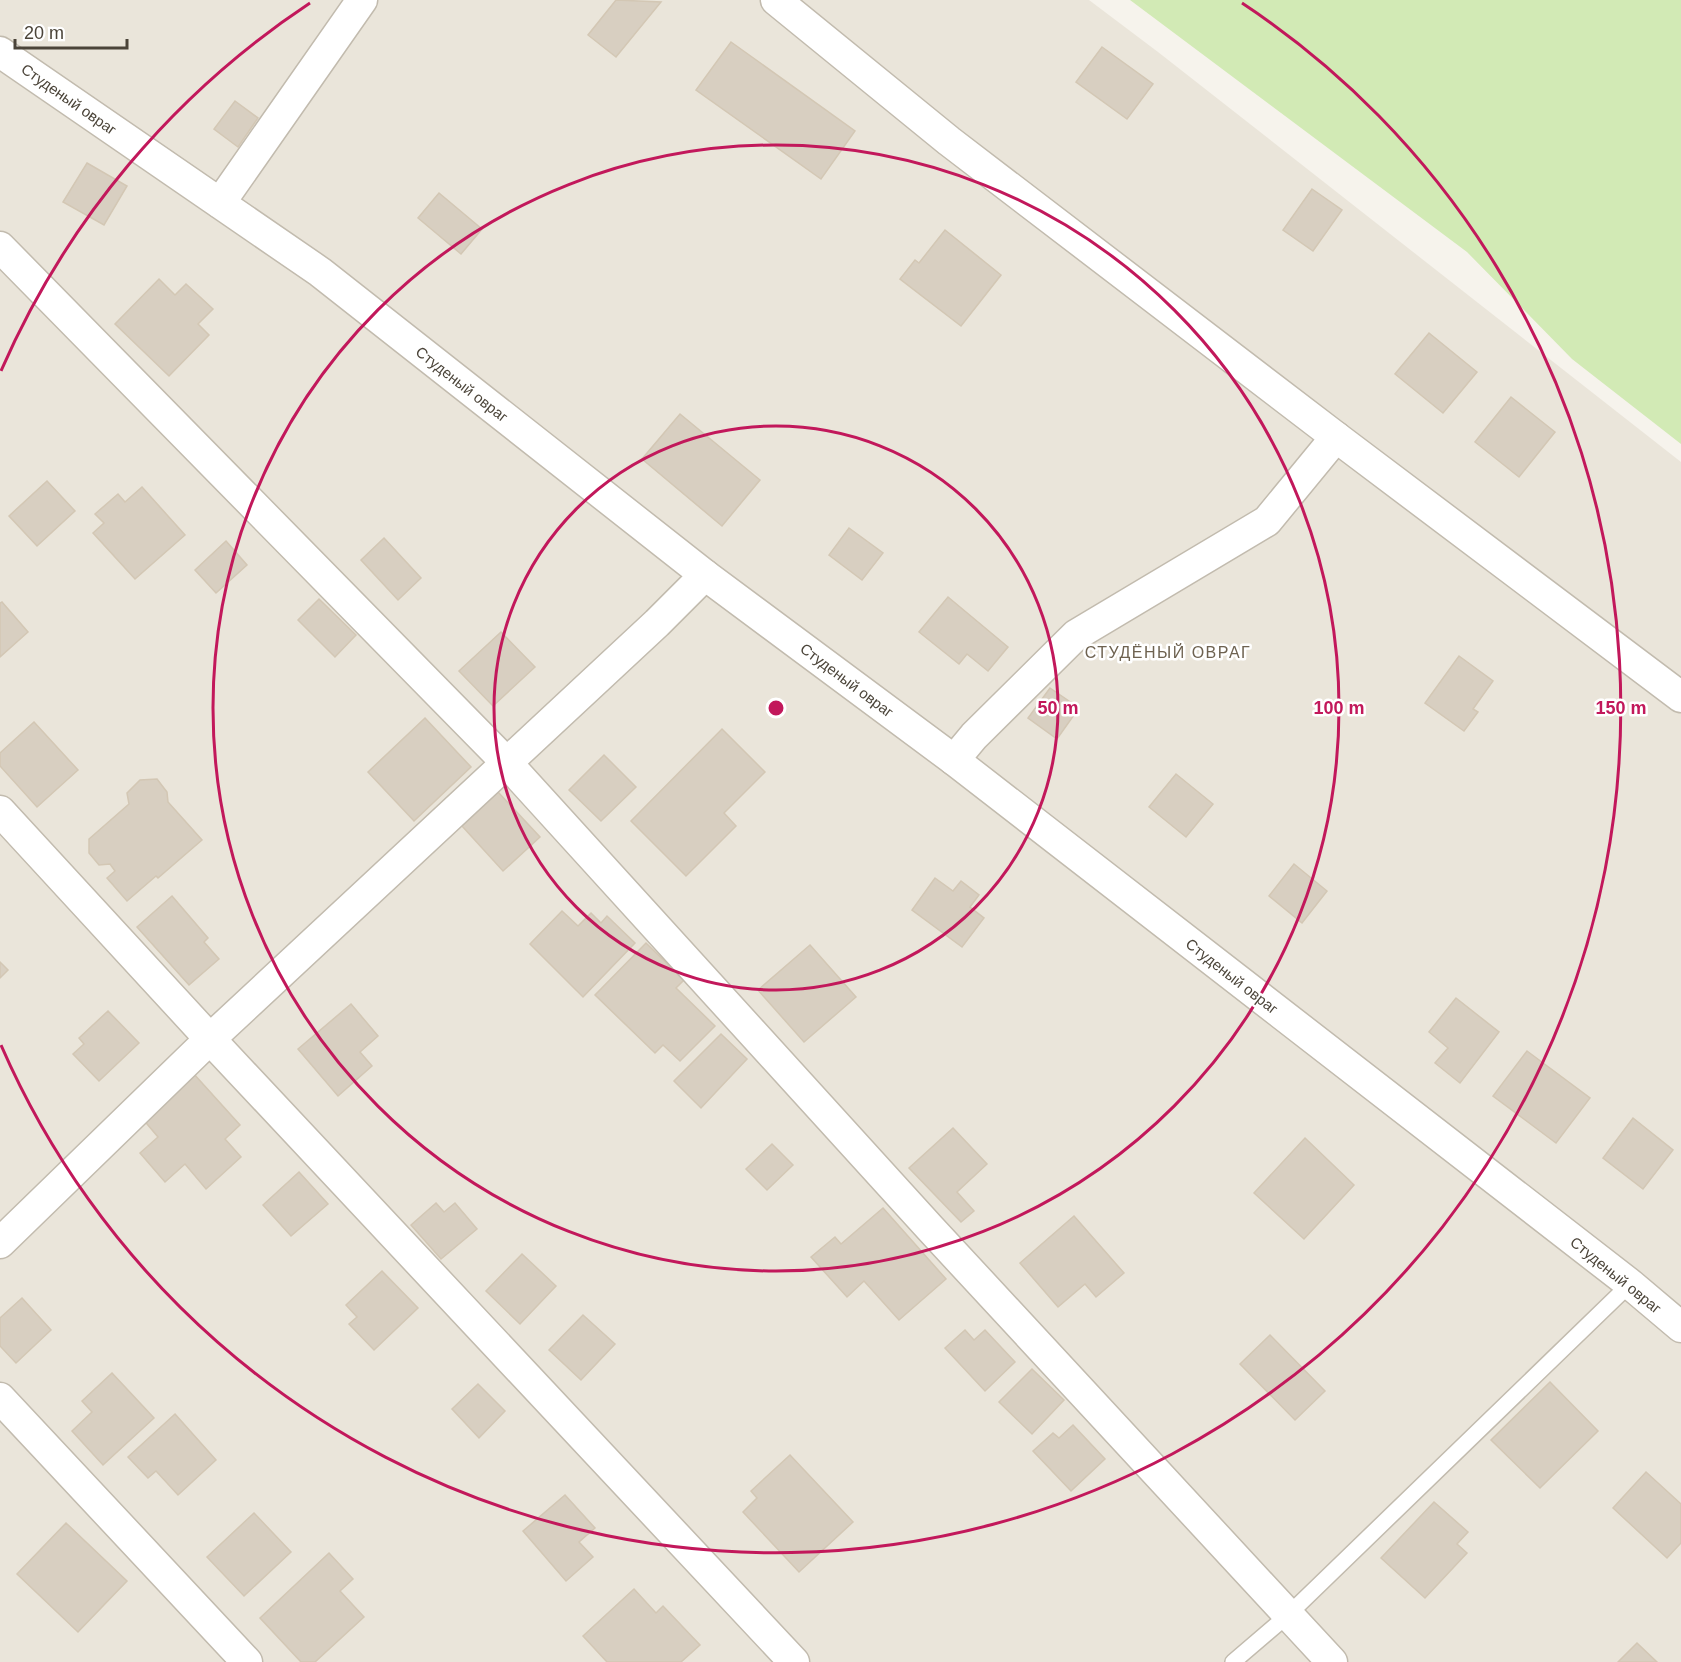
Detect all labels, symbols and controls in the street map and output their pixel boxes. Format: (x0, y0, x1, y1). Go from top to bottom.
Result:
scale bar (15, 12, 128, 50)
text: 20 m (24, 23, 64, 43)
street label: Студеный овраг (18, 60, 120, 138)
street label: Студеный овраг (413, 343, 512, 426)
street label: Студеный овраг (797, 639, 897, 721)
district label: СТУДЁНЫЙ ОВРАГ (1085, 643, 1251, 661)
centre of rings (766, 698, 786, 718)
text: 50 m (1037, 698, 1079, 718)
text: 100 m (1313, 698, 1365, 718)
text: 150 m (1595, 698, 1647, 718)
street label: Студеный овраг (1183, 935, 1282, 1018)
street label: Студеный овраг (1567, 1233, 1665, 1317)

